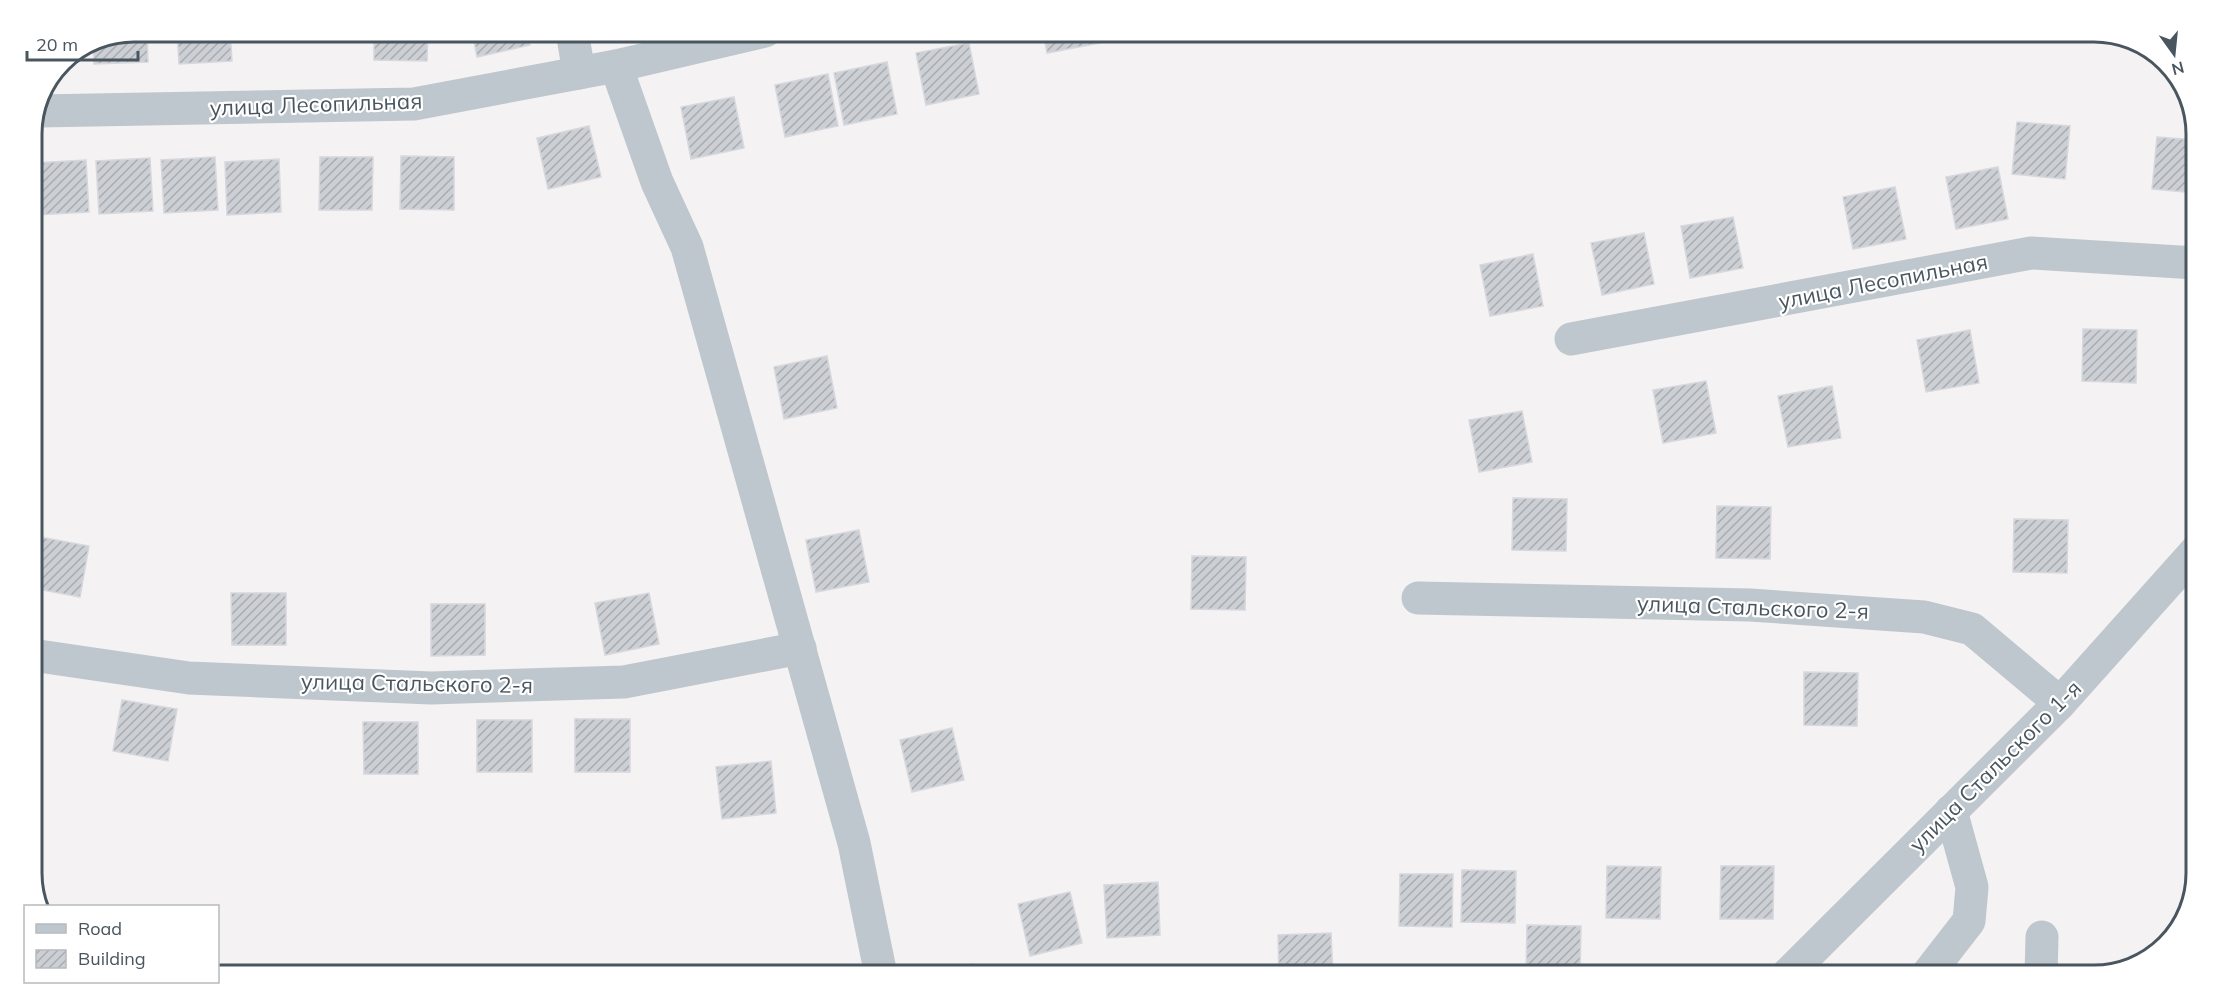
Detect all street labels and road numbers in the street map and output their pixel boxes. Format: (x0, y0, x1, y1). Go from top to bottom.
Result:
street label: улица Лесопильная (209, 86, 423, 122)
street label: улица Лесопильная (1776, 247, 1990, 315)
street label: улица Стальского 2-я (1637, 589, 1869, 625)
street label: улица Стальского 2-я (301, 667, 533, 699)
street label: улица Стальского 1-я (1903, 674, 2087, 858)

